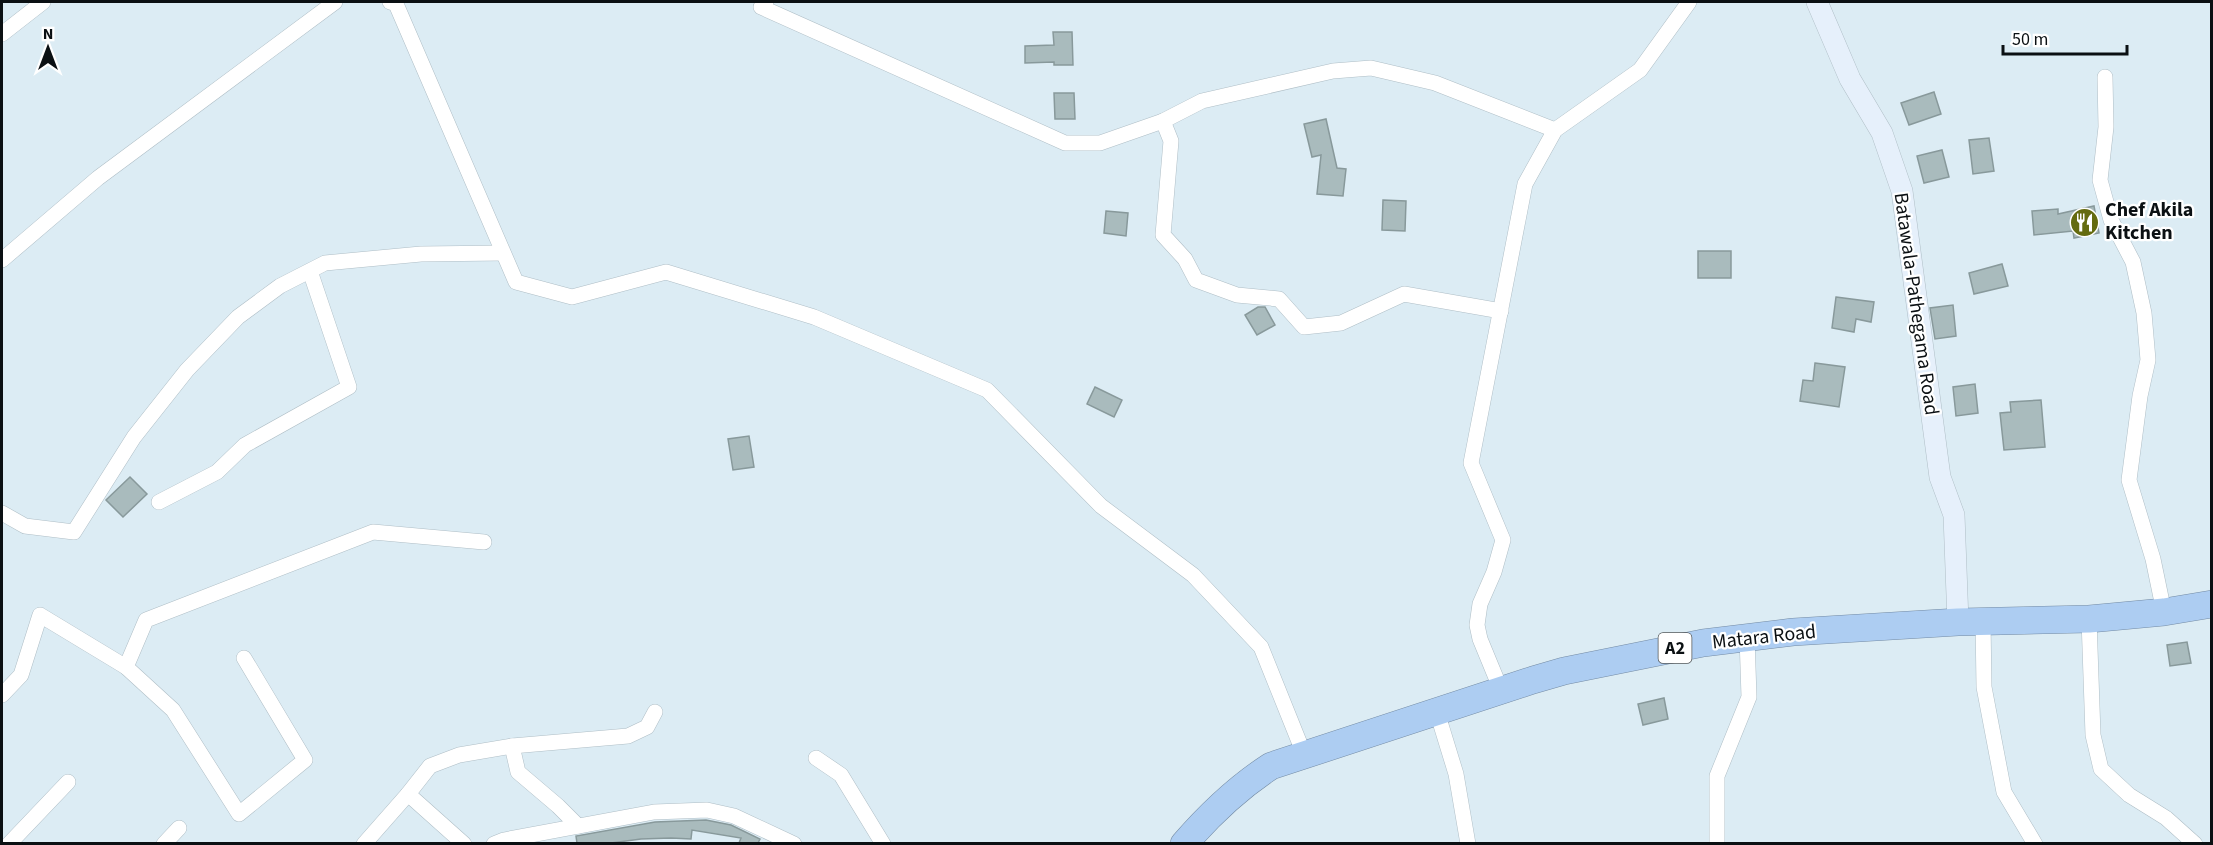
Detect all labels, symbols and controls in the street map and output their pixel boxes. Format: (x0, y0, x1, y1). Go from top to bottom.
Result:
north arrow (18, 18, 78, 78)
scale bar (2003, 18, 2128, 56)
text: N (43, 23, 53, 45)
text: 50 m (2012, 27, 2048, 52)
street label: Batawala-Pathegama Road (1886, 191, 1946, 417)
place label: Chef Akila Kitchen (2105, 196, 2193, 247)
restaurant icon: Chef Akila Kitchen (2068, 206, 2100, 238)
street label: Matara Road (1711, 618, 1817, 656)
road number: A2 (1658, 633, 1692, 663)

